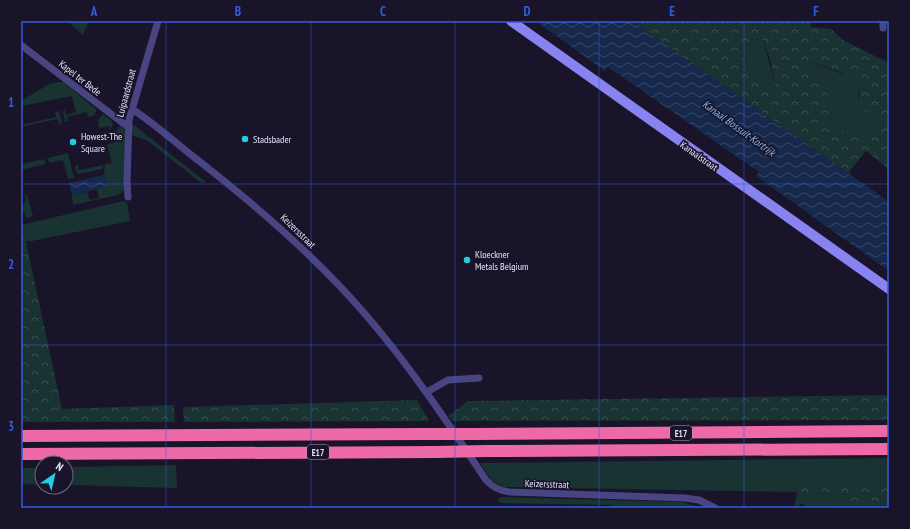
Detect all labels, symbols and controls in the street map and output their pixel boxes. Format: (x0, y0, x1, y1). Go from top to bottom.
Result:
text: A (90, 3, 98, 20)
text: B (235, 3, 241, 20)
text: C (380, 3, 386, 20)
text: D (524, 3, 531, 20)
text: E (669, 3, 675, 20)
text: F (813, 3, 819, 20)
street label: Kapel ter Bede (56, 57, 104, 99)
street label: Luipaardstraat (113, 67, 139, 119)
text: 1 (8, 94, 14, 111)
water label: Kanaal Bossuit-Kortrijk (700, 97, 780, 160)
place label: Howest-The Square (81, 130, 122, 155)
place label: Stadsbader (253, 133, 292, 146)
marker: Stadsbader (240, 134, 250, 144)
marker: Howest-The Square (68, 137, 78, 147)
street label: Kanaalstraat (678, 138, 721, 174)
street label: Keizersstraat (278, 211, 319, 251)
place label: Kloeckner Metals Belgium (475, 248, 529, 273)
marker: Kloeckner Metals Belgium (462, 255, 472, 265)
text: 2 (8, 256, 14, 273)
text: 3 (8, 418, 14, 435)
road number: E17 (670, 426, 692, 440)
road number: E17 (307, 445, 329, 459)
north arrow (34, 455, 74, 495)
text: N (53, 459, 66, 474)
street label: Keizersstraat (525, 477, 570, 491)

